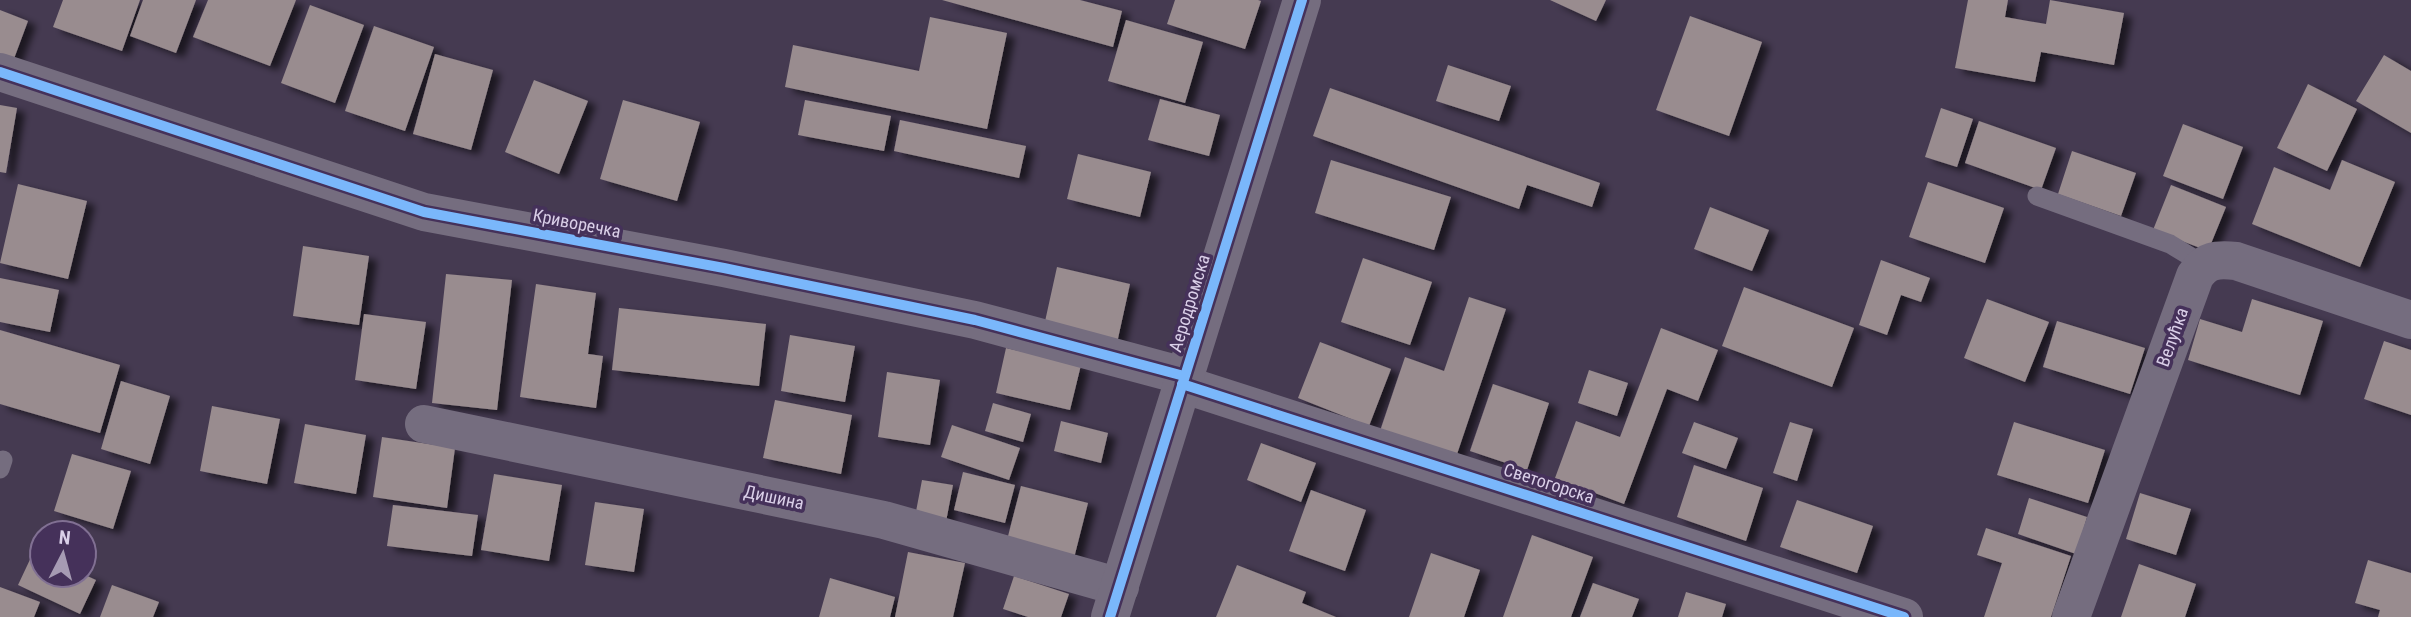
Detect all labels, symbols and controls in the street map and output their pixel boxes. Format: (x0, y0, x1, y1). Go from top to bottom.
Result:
street label: Криворечка (531, 204, 623, 242)
street label: Аеродромска (1164, 252, 1214, 354)
street label: Велућка (2152, 305, 2192, 369)
street label: Светогорска (1501, 458, 1597, 508)
street label: Дишина (742, 480, 806, 514)
north arrow (28, 519, 98, 589)
text: N (58, 526, 72, 550)

